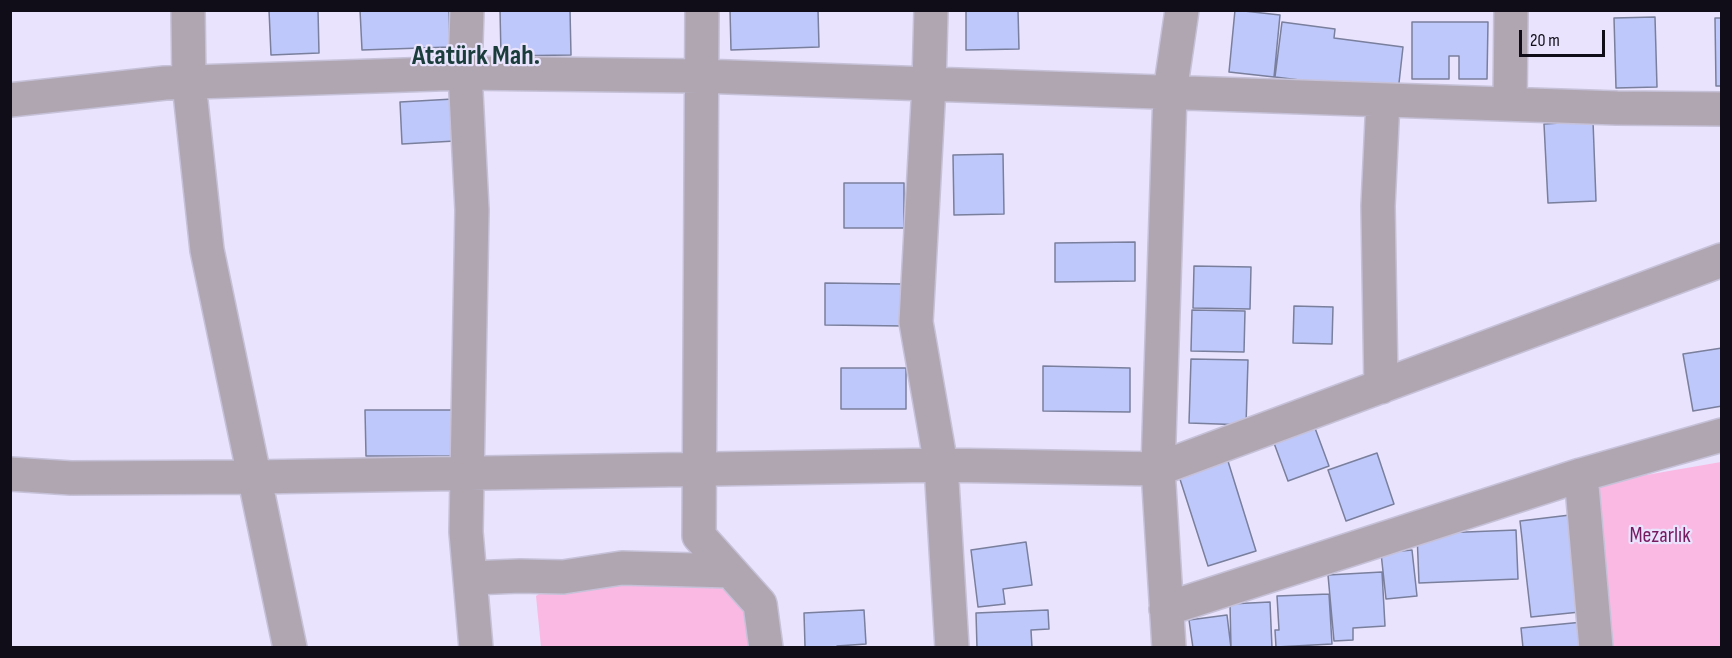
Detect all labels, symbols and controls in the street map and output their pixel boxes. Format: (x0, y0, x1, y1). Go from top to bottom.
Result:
scale bar (1522, 18, 1608, 56)
text: 20 m (1530, 30, 1560, 51)
district label: Atatürk Mah. (412, 40, 540, 74)
park label: Mezarlık (1629, 523, 1691, 549)

